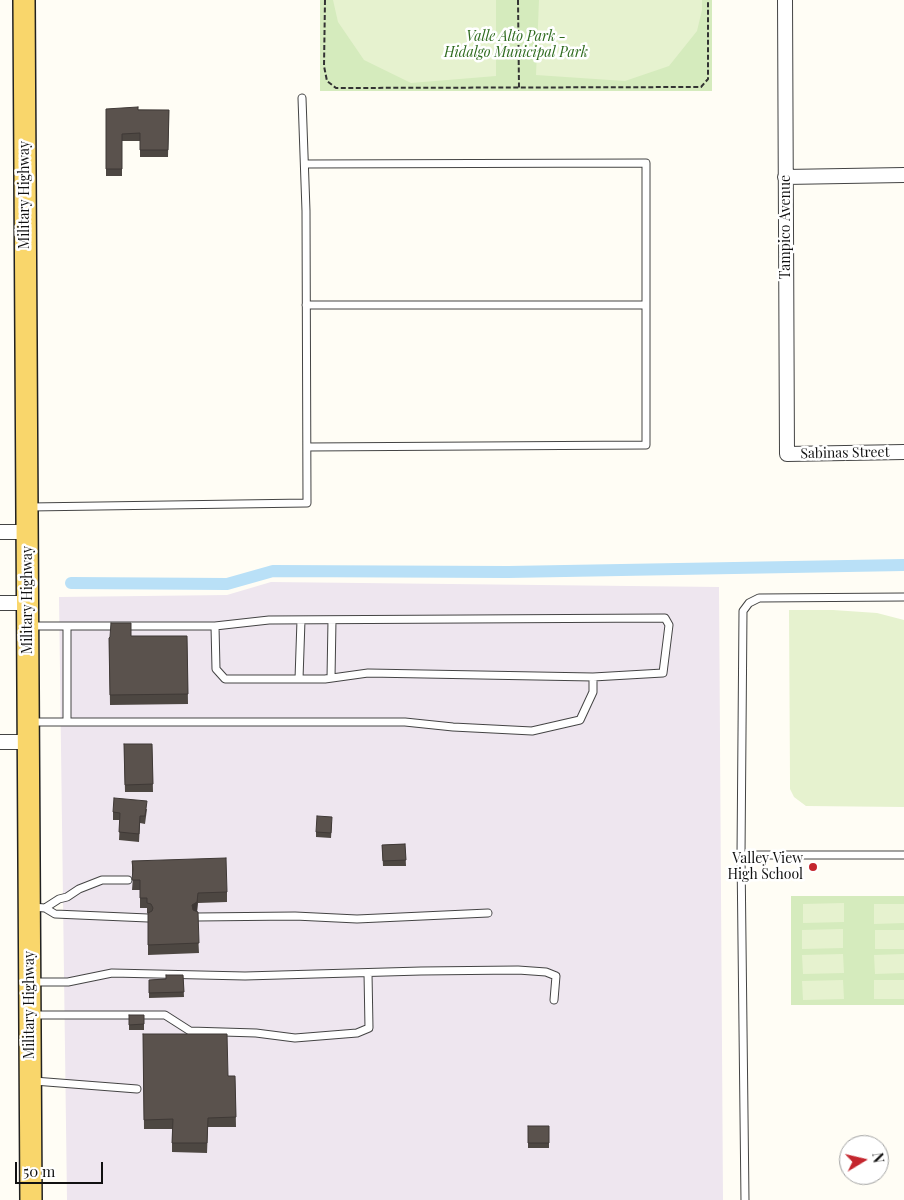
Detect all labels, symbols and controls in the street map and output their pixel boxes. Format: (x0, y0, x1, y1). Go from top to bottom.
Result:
park label: Valle Alto Park - Hidalgo Municipal Park (444, 29, 588, 62)
street label: Military Highway (17, 141, 33, 249)
street label: Tampico Avenue (778, 175, 794, 279)
street label: Sabinas Street (800, 444, 890, 462)
street label: Military Highway (20, 546, 36, 654)
place label: Valley View High School (727, 851, 803, 884)
marker: Valley View High School (807, 861, 819, 873)
street label: Military Highway (22, 951, 38, 1059)
north arrow (839, 1135, 889, 1185)
text: N (868, 1151, 888, 1164)
scale bar (18, 1152, 105, 1184)
text: 50 m (23, 1161, 55, 1181)

